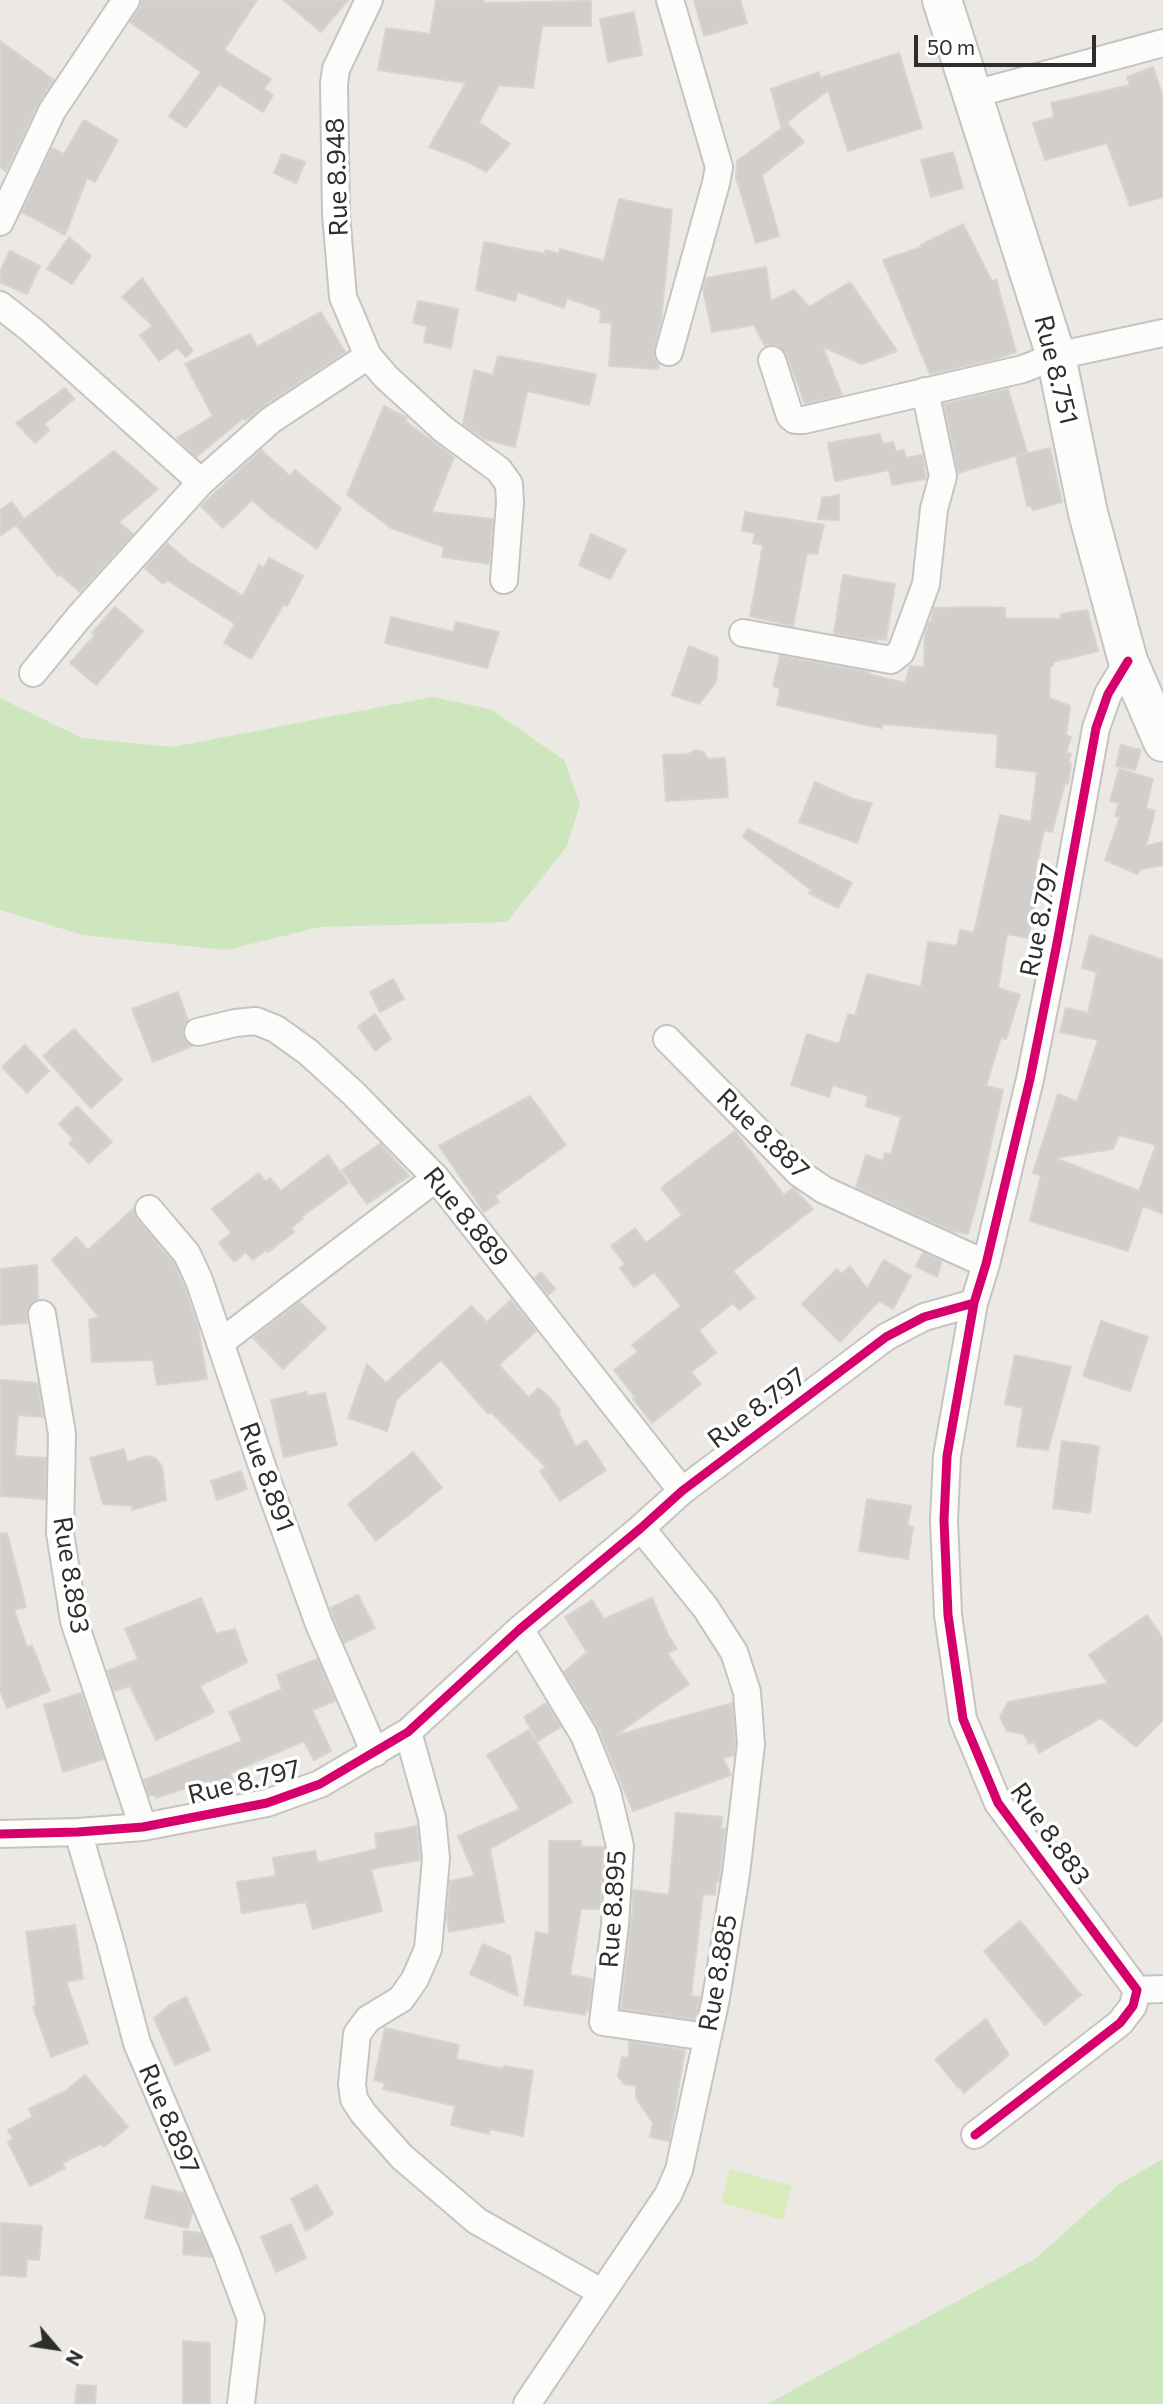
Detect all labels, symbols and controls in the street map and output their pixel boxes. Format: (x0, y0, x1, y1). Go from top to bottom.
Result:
scale bar (918, 21, 1100, 65)
text: 50 m (927, 34, 975, 59)
street label: Rue 8.948 (319, 117, 355, 237)
street label: Rue 8.751 (1027, 312, 1085, 428)
street label: Rue 8.797 (1014, 861, 1066, 979)
street label: Rue 8.887 (710, 1082, 816, 1186)
street label: Rue 8.889 (416, 1161, 516, 1273)
street label: Rue 8.797 (702, 1361, 812, 1455)
street label: Rue 8.891 (233, 1418, 301, 1536)
street label: Rue 8.893 (46, 1514, 96, 1636)
street label: Rue 8.797 (185, 1753, 303, 1811)
street label: Rue 8.883 (1003, 1777, 1097, 1891)
street label: Rue 8.895 (593, 1849, 633, 1969)
street label: Rue 8.885 (692, 1912, 744, 2034)
street label: Rue 8.897 (132, 2059, 206, 2179)
north arrow (21, 2313, 91, 2383)
text: N (61, 2347, 88, 2370)

